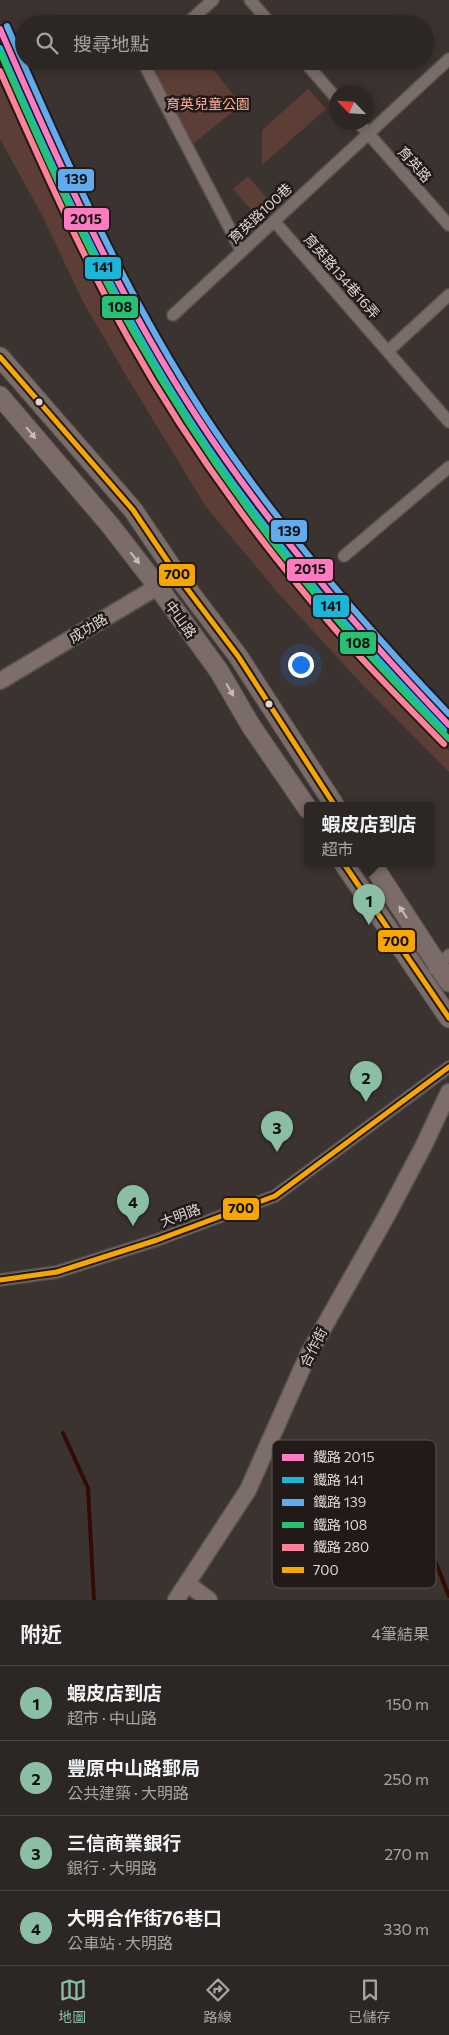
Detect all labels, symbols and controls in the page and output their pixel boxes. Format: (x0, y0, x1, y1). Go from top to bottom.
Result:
search box (15, 15, 434, 70)
icon: search (33, 29, 61, 57)
text: 搜尋地點 (73, 32, 149, 55)
north arrow (329, 85, 374, 130)
park label: 育英兒童公園 (166, 95, 250, 112)
street label: 育英路 (395, 143, 435, 185)
line badge: 139 (57, 168, 95, 192)
text: 139 (64, 170, 88, 187)
street label: 育英路100巷 (225, 179, 295, 247)
line badge: 2015 (63, 207, 110, 231)
text: 2015 (70, 210, 102, 227)
street label: 育英路134巷16弄 (301, 230, 383, 322)
line badge: 141 (84, 256, 122, 280)
text: 141 (93, 258, 113, 275)
line badge: 108 (101, 295, 139, 319)
text: 108 (108, 298, 132, 315)
unlabelled marker (34, 397, 44, 407)
one-way arrow (26, 426, 37, 439)
line badge: 139 (270, 519, 308, 543)
text: 139 (277, 522, 301, 539)
one-way arrow (130, 551, 141, 564)
line badge: 2015 (286, 558, 334, 582)
text: 2015 (294, 560, 326, 577)
line badge: 700 (158, 563, 196, 587)
text: 700 (164, 565, 190, 582)
line badge: 141 (312, 594, 350, 618)
street label: 中山路 (162, 597, 200, 641)
text: 141 (321, 597, 341, 614)
street label: 成功路 (66, 610, 110, 646)
line badge: 108 (339, 631, 377, 655)
text: 108 (346, 634, 370, 651)
your location (288, 652, 314, 678)
one-way arrow (226, 682, 234, 697)
unlabelled marker (264, 699, 274, 709)
popup (304, 802, 434, 867)
text: 蝦皮店到店 (321, 812, 417, 835)
text: 超市 (321, 839, 354, 858)
pin: 1 (353, 884, 385, 925)
one-way arrow (398, 906, 408, 919)
line badge: 700 (377, 929, 416, 953)
text: 700 (383, 932, 409, 949)
pin: 2 (350, 1061, 382, 1102)
pin: 3 (261, 1111, 293, 1152)
pin: 4 (117, 1185, 149, 1226)
line badge: 700 (222, 1197, 260, 1221)
text: 700 (228, 1199, 254, 1216)
street label: 大明路 (157, 1200, 203, 1230)
street label: 合作街 (296, 1324, 330, 1370)
legend (272, 1440, 436, 1588)
text: 鐵路 2015 (313, 1448, 375, 1465)
text: 鐵路 141 (313, 1471, 364, 1488)
text: 鐵路 139 (313, 1493, 366, 1510)
text: 鐵路 108 (313, 1516, 367, 1533)
text: 鐵路 280 (313, 1538, 369, 1555)
text: 700 (313, 1561, 339, 1578)
text: 附近 (20, 1621, 62, 1646)
text: 4筆結果 (371, 1624, 429, 1643)
text: 蝦皮店到店 (67, 1681, 162, 1704)
text: 1 (32, 1694, 40, 1713)
text: 150 m (386, 1694, 429, 1713)
text: 超市 · 中山路 (67, 1708, 157, 1727)
text: 豐原中山路郵局 (67, 1756, 200, 1779)
text: 2 (31, 1769, 41, 1788)
text: 250 m (383, 1769, 429, 1788)
text: 公共建築 · 大明路 (67, 1783, 189, 1802)
text: 三信商業銀行 (67, 1831, 181, 1854)
text: 3 (31, 1844, 41, 1863)
text: 270 m (384, 1844, 429, 1863)
text: 銀行 · 大明路 (67, 1858, 157, 1877)
text: 大明合作街76巷口 (67, 1906, 222, 1929)
text: 4 (31, 1919, 41, 1938)
text: 330 m (383, 1919, 429, 1938)
text: 公車站 · 大明路 (67, 1933, 173, 1952)
tab: 地圖 (59, 1976, 87, 2026)
tab: 路線 (204, 1976, 232, 2026)
tab: 已儲存 (349, 1976, 391, 2026)

